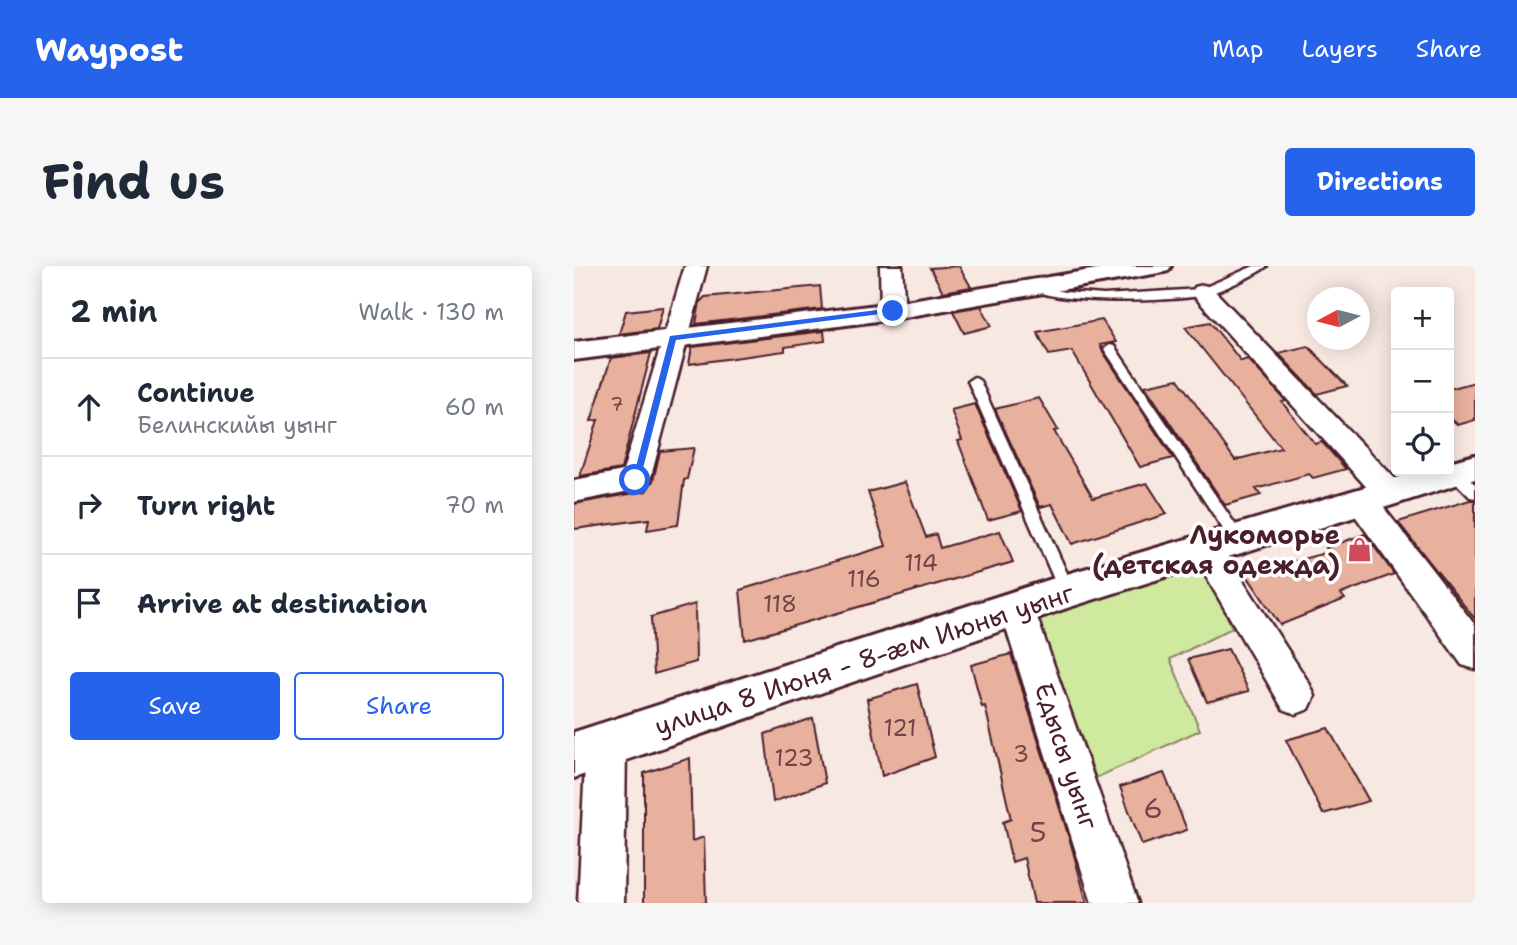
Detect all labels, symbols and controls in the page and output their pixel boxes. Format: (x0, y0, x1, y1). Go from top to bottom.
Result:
text: Waypost (35, 27, 183, 72)
text: Map (1212, 33, 1263, 65)
text: Layers (1301, 33, 1378, 65)
text: Share (1416, 33, 1482, 65)
button: Directions (1285, 148, 1475, 216)
text: Find us (42, 149, 225, 215)
north arrow (1307, 287, 1370, 350)
map controls (1391, 287, 1454, 476)
button: + (1391, 287, 1454, 350)
text: 2 min (70, 291, 157, 332)
route end (877, 295, 908, 326)
text: Walk · 130 m (358, 297, 504, 327)
button: − (1391, 350, 1454, 413)
text: Continue (137, 375, 255, 410)
icon: ahead (70, 388, 108, 426)
text: 60 m (445, 392, 504, 422)
house number: 7 (610, 392, 624, 417)
text: Белинскийы уынг (137, 410, 337, 440)
button: locate (1391, 413, 1454, 476)
route start (619, 464, 650, 495)
icon: right (70, 486, 108, 524)
text: Turn right (137, 488, 275, 523)
text: 70 m (445, 490, 504, 520)
place label: Лукоморье (детская одежда) (1092, 517, 1340, 582)
shop icon: Лукоморье (детская одежда) (1346, 535, 1374, 563)
house number: 114 (904, 548, 938, 578)
house number: 116 (847, 564, 881, 594)
street label: улица 8 Июня - 8-ӕм Июны уынг (650, 574, 1079, 743)
icon: arrive (70, 584, 108, 622)
text: Arrive at destination (137, 586, 427, 621)
house number: 118 (763, 589, 797, 619)
button: Save (70, 672, 280, 740)
button: Share (294, 672, 504, 740)
street label: Едысы уынг (1027, 678, 1107, 834)
house number: 121 (884, 713, 917, 743)
house number: 3 (1013, 739, 1029, 769)
house number: 123 (774, 743, 814, 773)
house number: 6 (1143, 789, 1163, 827)
house number: 5 (1029, 813, 1047, 851)

